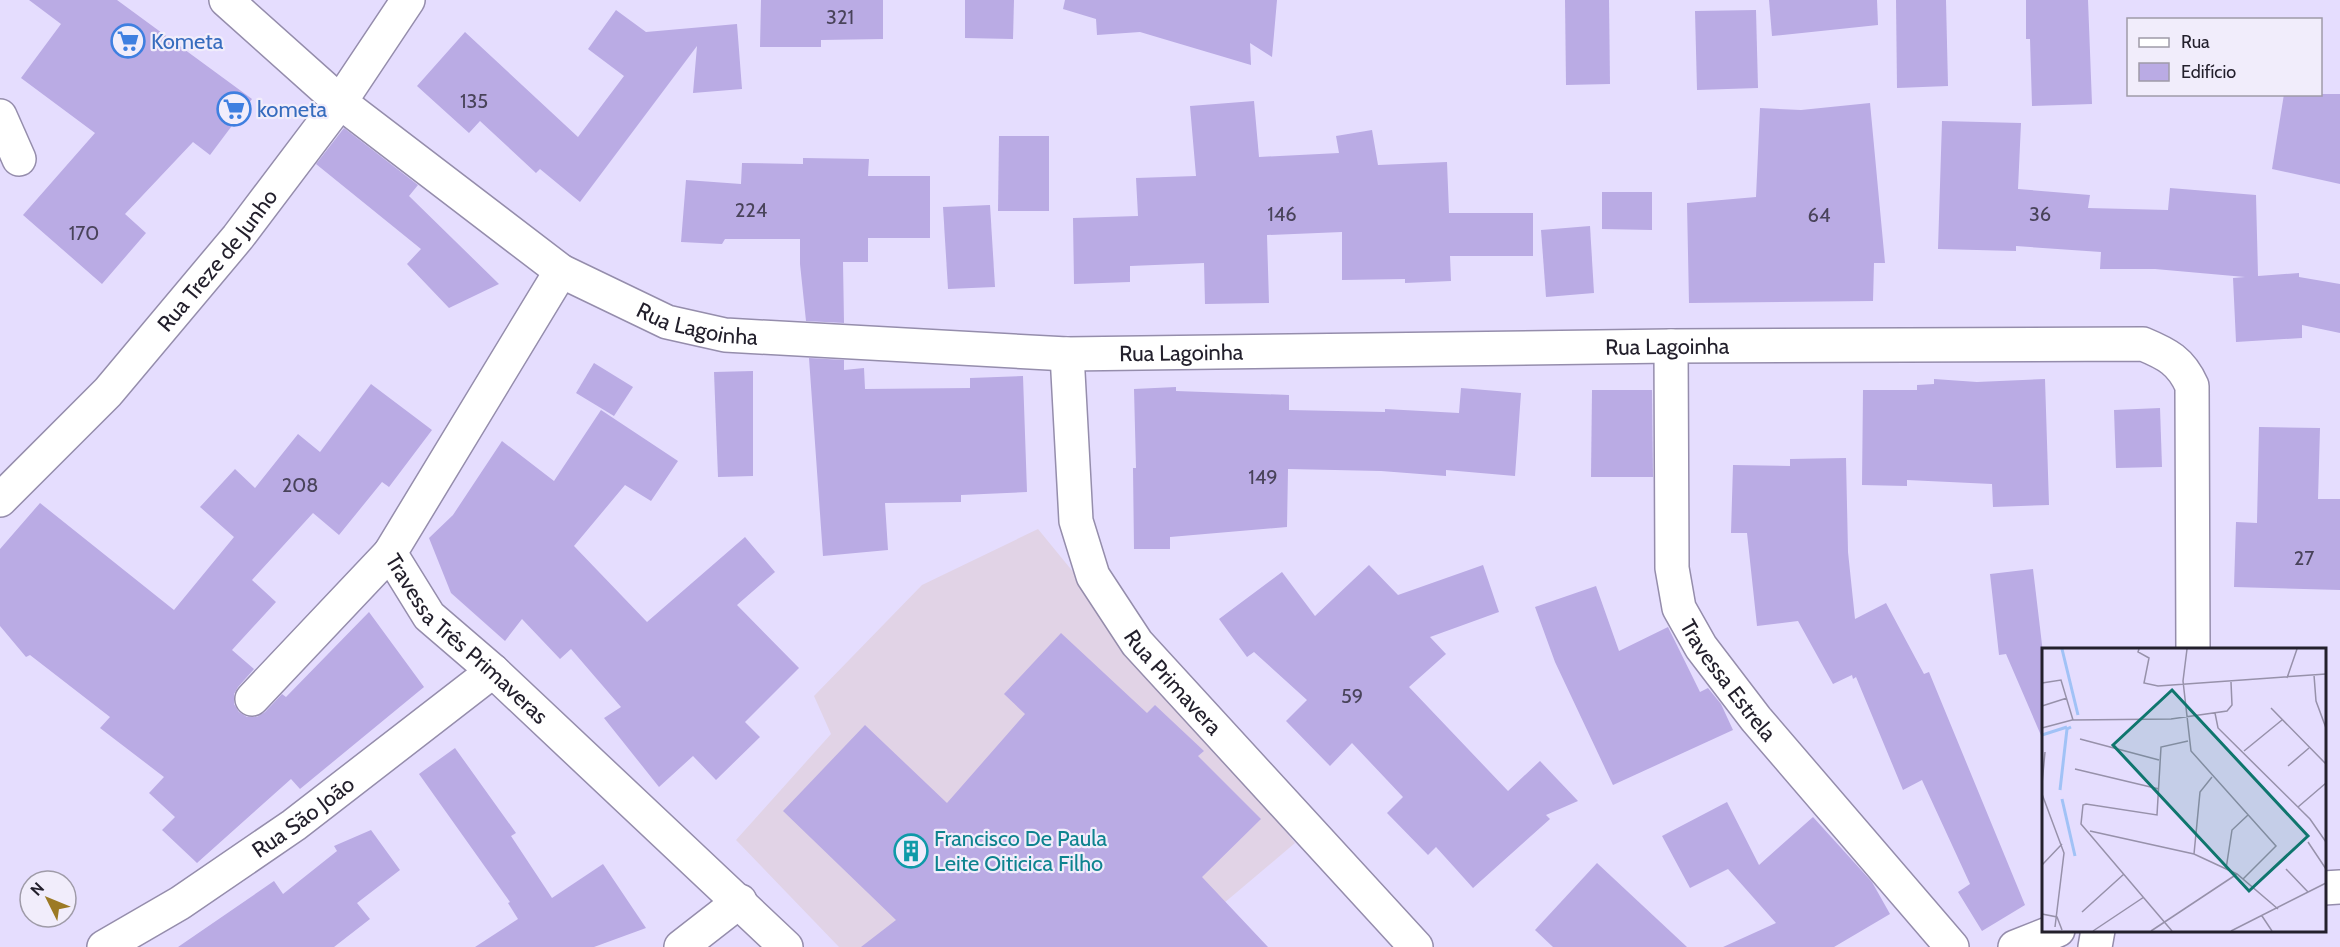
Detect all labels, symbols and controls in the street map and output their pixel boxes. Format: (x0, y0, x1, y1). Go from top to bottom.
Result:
house number: 321 (826, 5, 854, 29)
legend (2127, 18, 2322, 96)
supermarket icon: Kometa (110, 23, 146, 59)
place label: Kometa (151, 28, 224, 55)
text: Rua (2181, 31, 2210, 53)
text: Edifício (2181, 61, 2236, 83)
house number: 135 (460, 89, 488, 113)
supermarket icon: kometa (216, 91, 252, 127)
place label: kometa (257, 96, 327, 123)
street label: Rua Treze de Junho (152, 184, 283, 337)
house number: 224 (735, 198, 768, 222)
house number: 146 (1267, 202, 1297, 226)
house number: 36 (2029, 202, 2051, 226)
house number: 64 (1808, 203, 1831, 227)
house number: 170 (69, 221, 99, 245)
street label: Rua Lagoinha (632, 296, 759, 351)
street label: Rua Lagoinha (1605, 333, 1730, 361)
street label: Rua Lagoinha (1119, 339, 1244, 367)
house number: 149 (1248, 465, 1278, 489)
house number: 208 (282, 473, 318, 497)
house number: 27 (2294, 546, 2314, 570)
street label: Travessa Três Primaveras (380, 549, 553, 730)
street label: Travessa Estrela (1674, 615, 1782, 747)
street label: Rua Primavera (1118, 625, 1228, 741)
inset map (2042, 648, 2325, 932)
house number: 59 (1341, 684, 1363, 708)
street label: Rua São João (247, 770, 360, 864)
place label: Francisco De Paula Leite Oiticica Filho (934, 825, 1107, 877)
building icon: Francisco De Paula Leite Oiticica Filho (893, 833, 929, 869)
north arrow (18, 869, 78, 929)
text: N (27, 878, 48, 900)

